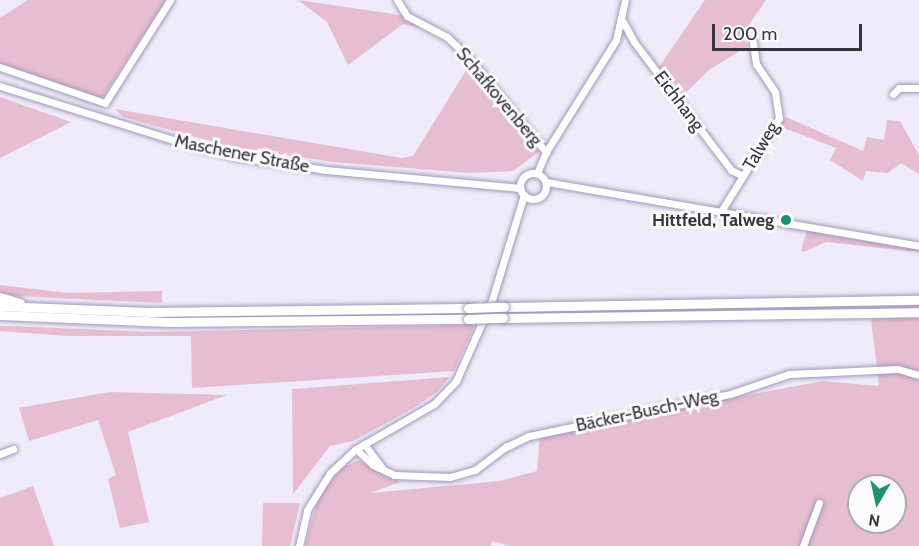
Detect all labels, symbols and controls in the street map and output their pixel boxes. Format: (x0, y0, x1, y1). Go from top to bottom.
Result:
scale bar (715, 12, 865, 50)
text: 200 m (723, 23, 777, 45)
street label: Schafkovenberg (451, 43, 547, 151)
street label: Eichhang (649, 67, 709, 135)
street label: Talweg (739, 118, 783, 174)
street label: Maschener Straße (173, 130, 311, 178)
place label: Hittfeld, Talweg (652, 209, 774, 231)
marker: Hittfeld, Talweg (779, 213, 793, 227)
street label: Bäcker-Busch-Weg (574, 385, 720, 437)
north arrow (847, 474, 907, 534)
text: N (867, 510, 881, 531)

